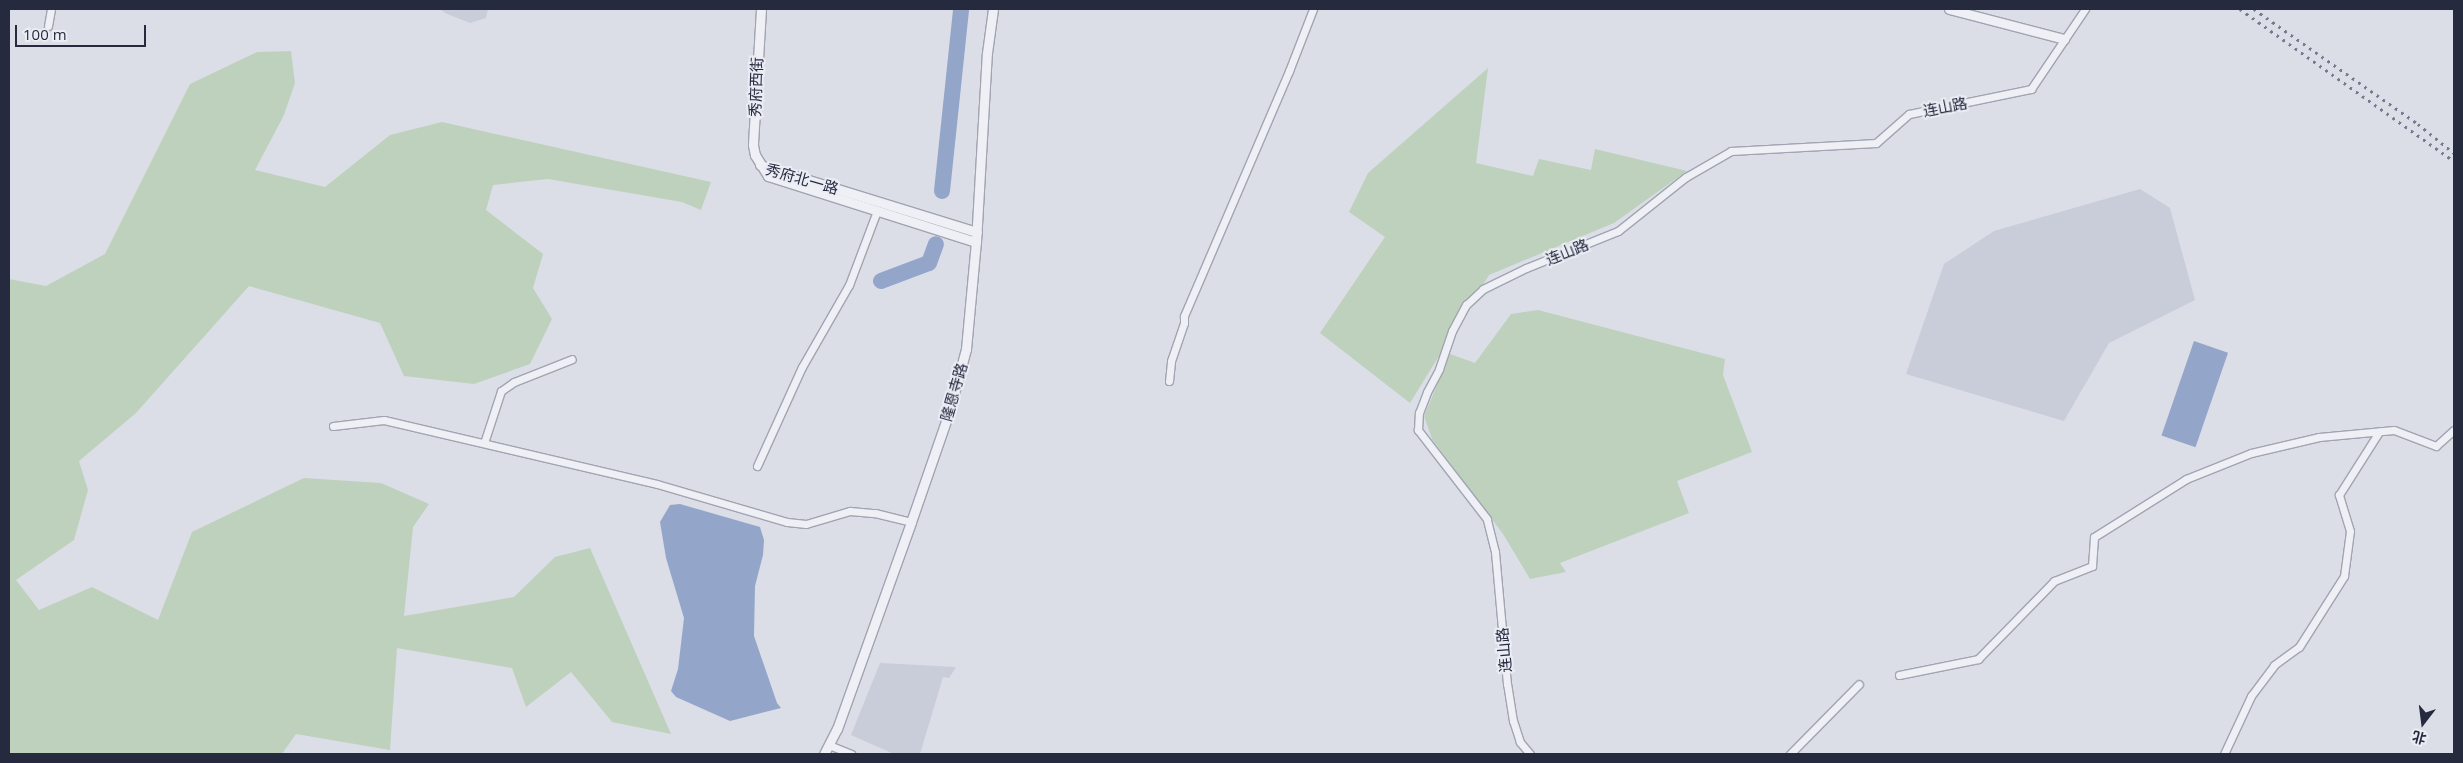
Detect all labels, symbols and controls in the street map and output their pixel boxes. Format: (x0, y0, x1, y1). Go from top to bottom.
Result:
scale bar (18, 15, 149, 47)
text: 100 m (23, 24, 67, 44)
street label: 秀府西街 (746, 57, 766, 117)
street label: 连山路 (1921, 94, 1969, 120)
street label: 秀府北一路 (763, 160, 841, 198)
street label: 连山路 (1543, 235, 1591, 269)
street label: 隆恩寺路 (937, 361, 971, 423)
street label: 连山路 (1493, 627, 1515, 673)
north arrow (2398, 698, 2448, 748)
text: 北 (2410, 727, 2428, 749)

